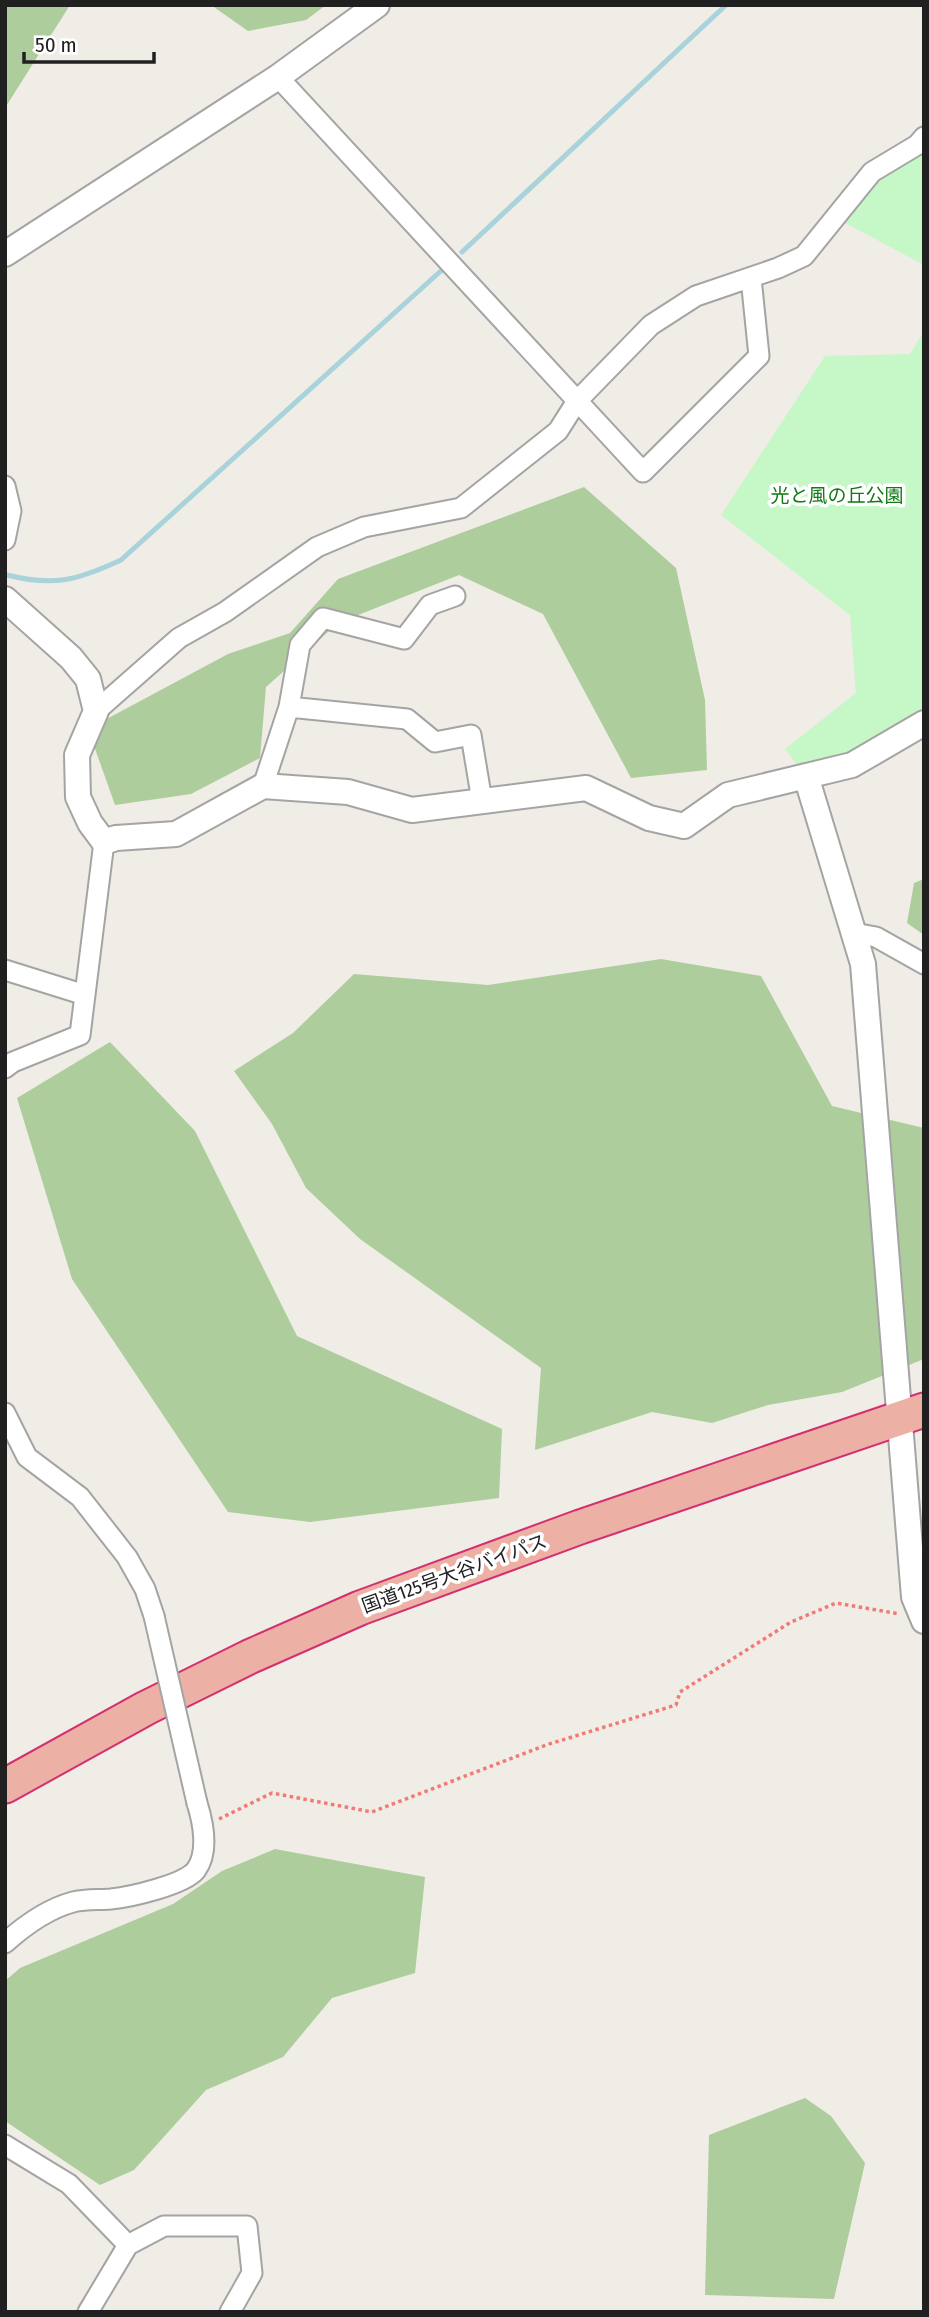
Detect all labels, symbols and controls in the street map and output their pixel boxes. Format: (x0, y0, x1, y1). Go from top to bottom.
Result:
scale bar (24, 21, 154, 65)
text: 50 m (35, 32, 77, 58)
park label: 光と風の丘公園 (770, 484, 904, 507)
street label: 国道125号大谷バイパス (359, 1529, 550, 1618)

